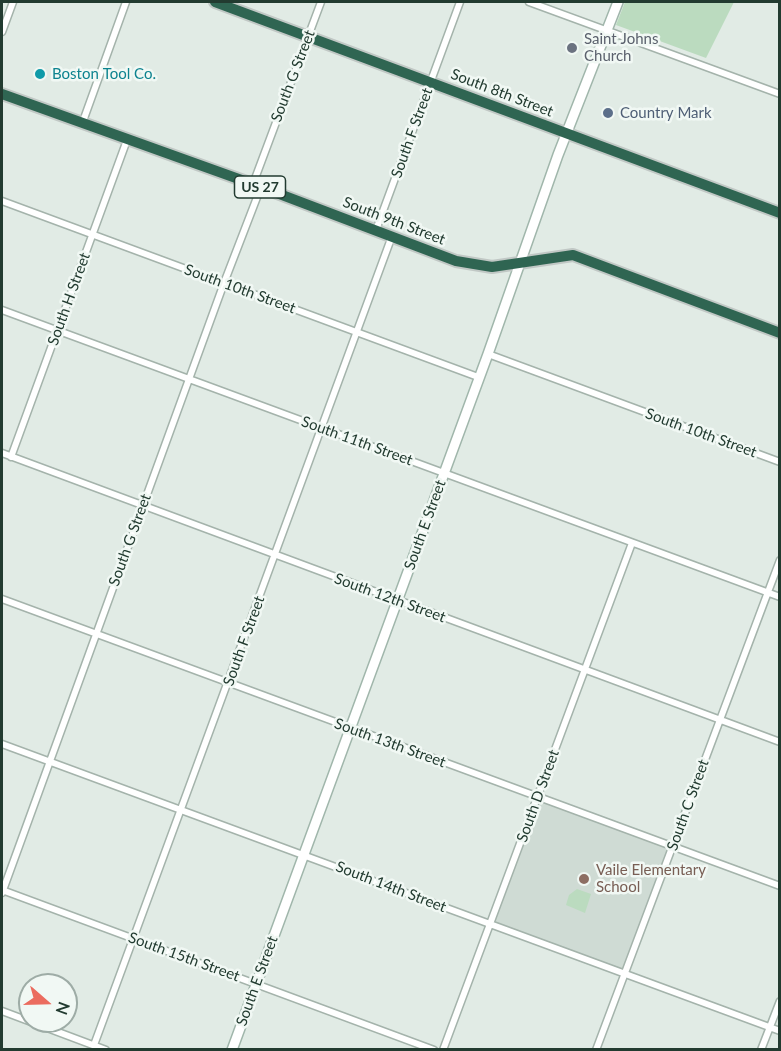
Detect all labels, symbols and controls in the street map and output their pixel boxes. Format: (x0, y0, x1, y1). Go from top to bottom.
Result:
street label: South G Street (267, 28, 319, 124)
place label: Saint Johns Church (584, 30, 658, 65)
marker: Saint Johns Church (565, 41, 579, 55)
place label: Boston Tool Co. (52, 65, 156, 83)
street label: South 8th Street (448, 65, 556, 121)
marker: Boston Tool Co. (33, 67, 47, 81)
street label: South F Street (387, 86, 437, 180)
place label: Country Mark (620, 104, 712, 122)
marker: Country Mark (601, 106, 615, 120)
road number: US 27 (234, 176, 286, 198)
street label: South 9th Street (340, 193, 448, 249)
street label: South H Street (44, 250, 94, 348)
street label: South 10th Street (182, 261, 298, 317)
street label: South 10th Street (643, 405, 759, 461)
street label: South 11th Street (299, 413, 415, 469)
street label: South E Street (400, 478, 450, 572)
street label: South G Street (105, 491, 155, 589)
street label: South 12th Street (332, 570, 448, 626)
street label: South F Street (219, 594, 269, 688)
street label: South 13th Street (332, 715, 448, 771)
street label: South D Street (513, 747, 563, 845)
street label: South C Street (663, 757, 713, 853)
street label: South 14th Street (333, 858, 449, 916)
place label: Vaile Elementary School (596, 861, 706, 896)
marker: Vaile Elementary School (577, 872, 591, 886)
street label: South 15th Street (126, 929, 242, 985)
street label: South E Street (232, 934, 282, 1028)
north arrow (18, 973, 78, 1033)
text: N (52, 1000, 75, 1018)

